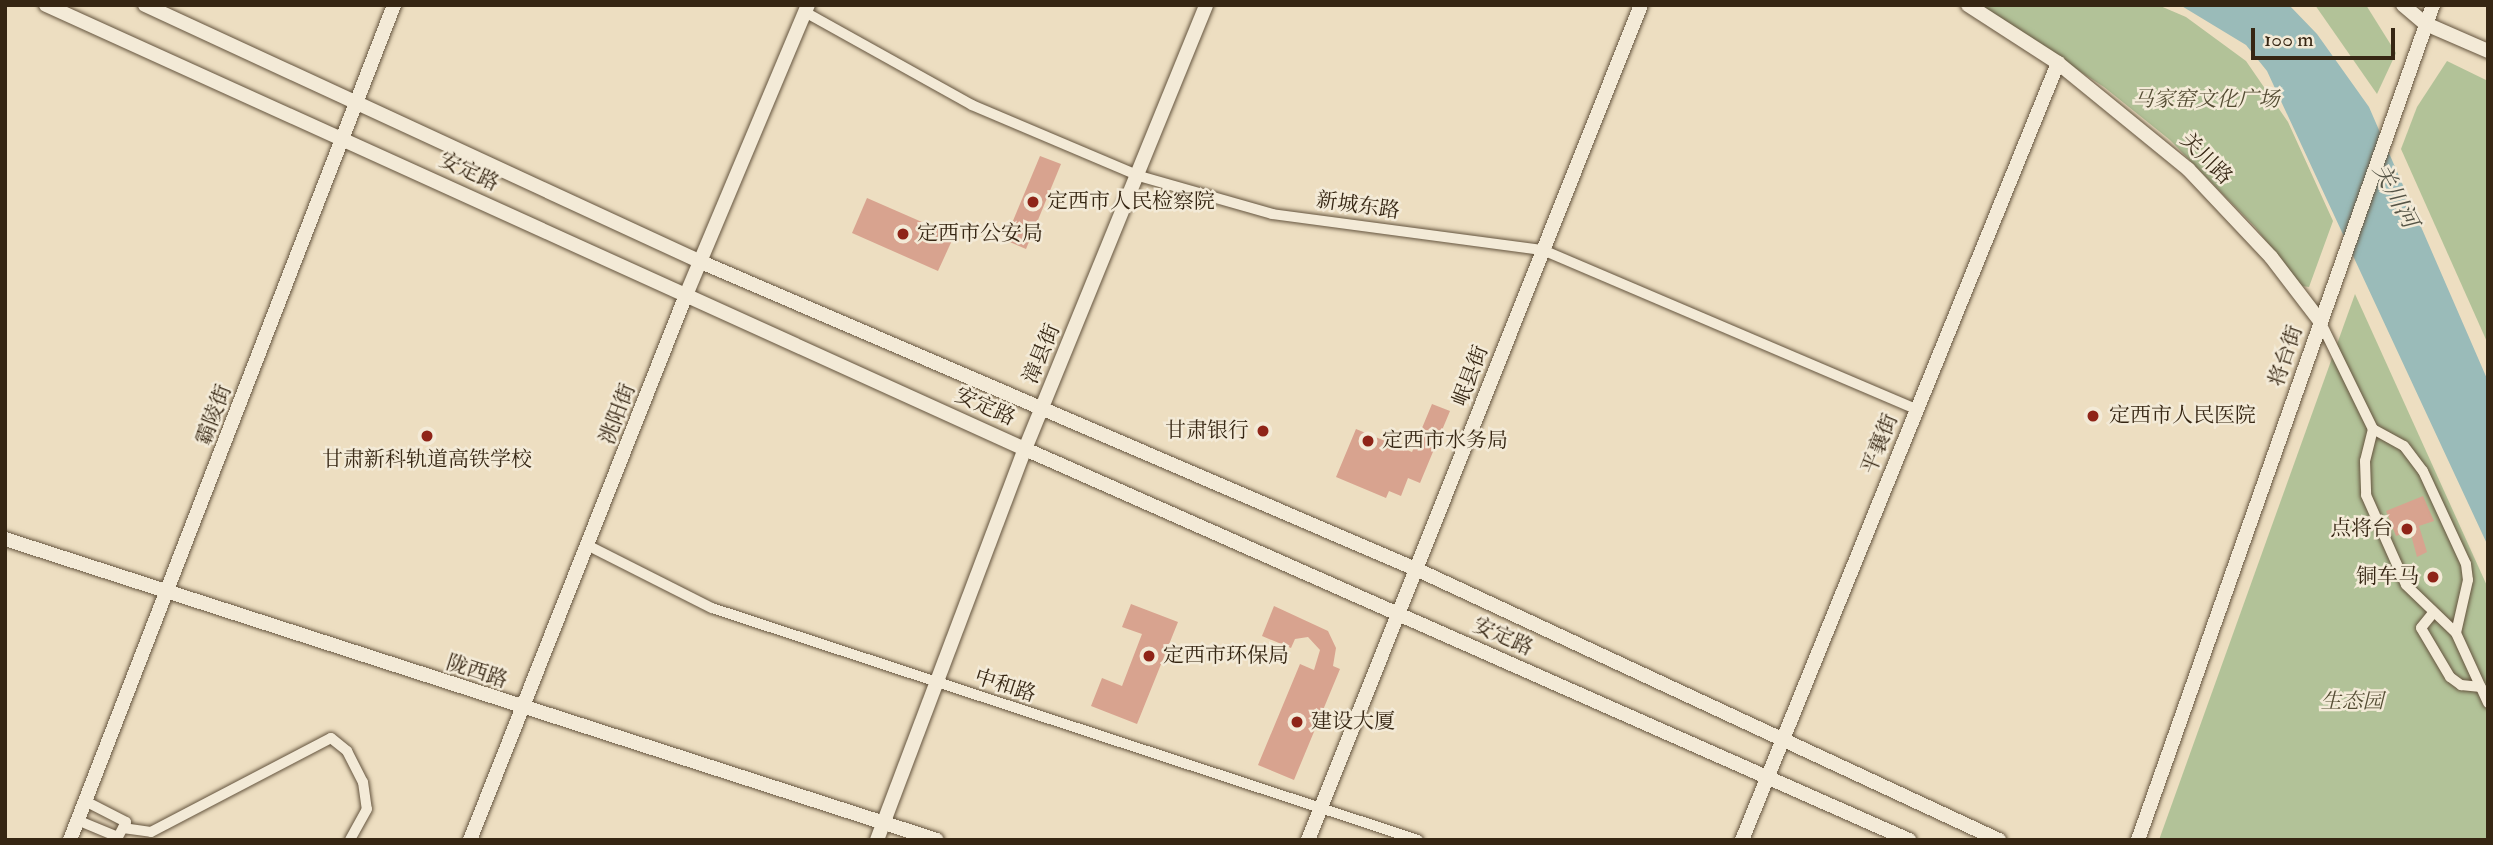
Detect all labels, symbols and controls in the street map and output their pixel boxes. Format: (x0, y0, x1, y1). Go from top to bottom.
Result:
scale bar (2255, 14, 2398, 58)
text: 100 m (2264, 26, 2314, 53)
park label: 马家窑文化广场 (2133, 87, 2279, 113)
street label: 关川路 (2175, 128, 2237, 190)
street label: 安定路 (435, 147, 503, 197)
water label: 关川河 (2367, 159, 2423, 233)
street label: 新城东路 (1315, 188, 1401, 224)
place label: 定西市人民检察院 (1047, 189, 1215, 215)
marker: 定西市人民检察院 (1025, 194, 1041, 210)
place label: 定西市公安局 (917, 221, 1043, 247)
marker: 定西市公安局 (895, 226, 911, 242)
street label: 漳县街 (1018, 320, 1066, 388)
street label: 将台街 (2264, 322, 2308, 390)
street label: 岷县街 (1448, 342, 1494, 410)
street label: 洮阳街 (595, 380, 641, 448)
street label: 霸陵街 (191, 381, 237, 449)
street label: 安定路 (951, 383, 1019, 431)
place label: 定西市人民医院 (2109, 403, 2256, 429)
marker: 定西市人民医院 (2083, 406, 2103, 426)
street label: 平襄街 (1857, 410, 1903, 478)
place label: 甘肃银行 (1165, 418, 1249, 444)
marker: 甘肃银行 (1255, 423, 1271, 439)
marker: 甘肃新科轨道高铁学校 (419, 428, 435, 444)
place label: 定西市水务局 (1382, 428, 1508, 454)
marker: 定西市水务局 (1360, 433, 1376, 449)
place label: 甘肃新科轨道高铁学校 (322, 447, 532, 473)
place label: 点将台 (2330, 516, 2393, 542)
marker: 点将台 (2399, 521, 2415, 537)
place label: 铜车马 (2356, 564, 2419, 590)
marker: 铜车马 (2425, 569, 2441, 585)
street label: 安定路 (1469, 613, 1537, 661)
place label: 定西市环保局 (1163, 643, 1289, 669)
marker: 定西市环保局 (1141, 648, 1157, 664)
street label: 陇西路 (443, 650, 511, 694)
street label: 中和路 (971, 664, 1039, 708)
park label: 生态园 (2321, 689, 2383, 715)
place label: 建设大厦 (1311, 709, 1395, 735)
marker: 建设大厦 (1289, 714, 1305, 730)

